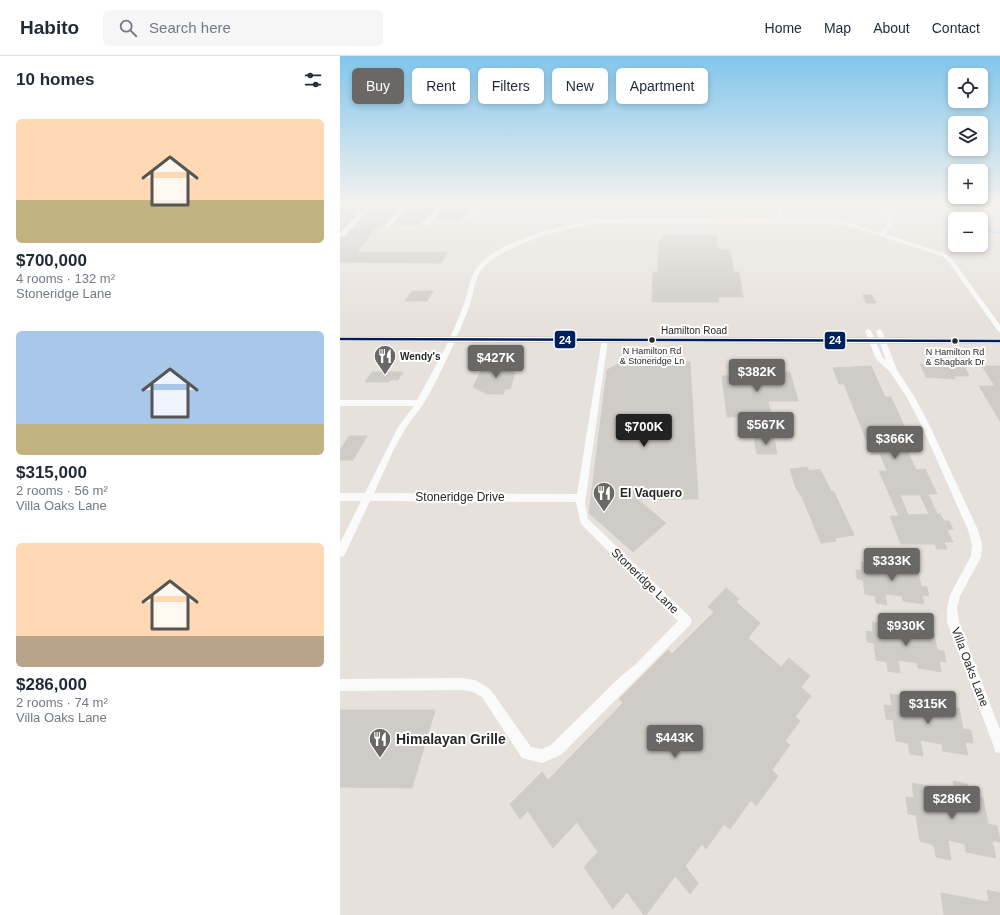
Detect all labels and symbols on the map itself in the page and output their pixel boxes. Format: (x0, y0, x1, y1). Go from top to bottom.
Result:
street label: Hamilton Road (661, 325, 727, 336)
line badge: 24 (554, 330, 576, 349)
line badge: 24 (824, 331, 846, 350)
text: 24 (559, 334, 572, 346)
text: 24 (829, 334, 842, 346)
marker: N Hamilton Rd & Stoneridge Ln (647, 335, 657, 345)
marker: N Hamilton Rd & Shagbark Dr (950, 336, 960, 346)
restaurant icon: Wendy's (372, 343, 398, 376)
pin: $427K (468, 345, 524, 379)
place label: N Hamilton Rd & Stoneridge Ln (620, 346, 684, 366)
place label: N Hamilton Rd & Shagbark Dr (925, 347, 985, 367)
place label: Wendy's (400, 351, 441, 362)
pin: $382K (729, 359, 785, 393)
pin: $567K (738, 412, 794, 446)
pin: $700K (616, 414, 672, 448)
pin: $366K (867, 426, 923, 460)
restaurant icon: El Vaquero (591, 480, 617, 513)
place label: El Vaquero (620, 486, 682, 500)
street label: Stoneridge Drive (415, 490, 505, 504)
street label: Stoneridge Lane (608, 545, 682, 617)
pin: $333K (864, 548, 920, 582)
pin: $930K (878, 613, 934, 647)
street label: Villa Oaks Lane (948, 625, 992, 709)
pin: $315K (900, 691, 956, 725)
pin: $443K (647, 725, 703, 759)
restaurant icon: Himalayan Grille (367, 726, 393, 759)
place label: Himalayan Grille (396, 731, 506, 747)
pin: $286K (924, 786, 980, 820)

